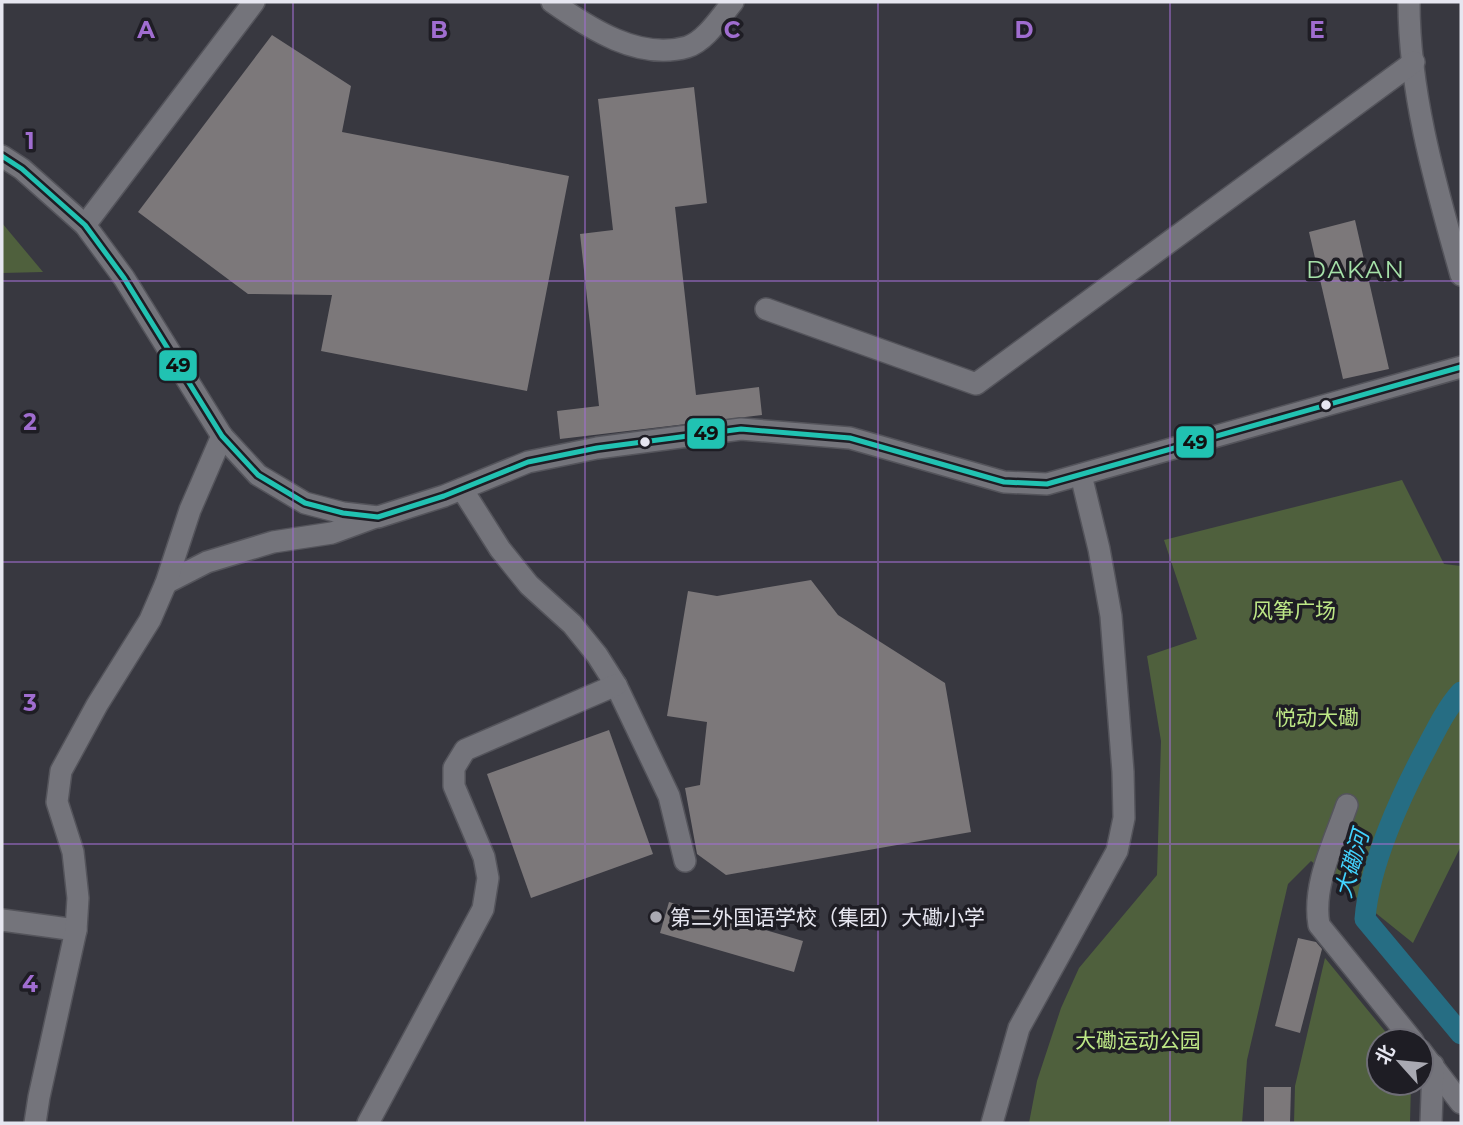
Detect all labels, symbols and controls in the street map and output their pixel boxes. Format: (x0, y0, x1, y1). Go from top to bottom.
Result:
text: A (136, 16, 155, 44)
text: B (430, 16, 448, 44)
text: C (724, 16, 741, 44)
text: D (1015, 16, 1034, 44)
text: E (1309, 16, 1325, 44)
text: 1 (25, 127, 35, 155)
district label: DAKAN (1306, 255, 1406, 284)
line badge: 49 (158, 349, 198, 382)
text: 49 (165, 354, 191, 377)
unlabelled marker (1319, 398, 1333, 412)
text: 2 (23, 408, 37, 436)
line badge: 49 (686, 417, 726, 450)
text: 49 (693, 422, 719, 445)
line badge: 49 (1175, 425, 1215, 459)
text: 49 (1182, 431, 1208, 454)
unlabelled marker (638, 435, 652, 449)
park label: 风筝广场 (1252, 598, 1336, 623)
text: 3 (22, 689, 37, 717)
park label: 悦动大磡 (1275, 705, 1359, 730)
water label: 大磡河 (1329, 823, 1376, 901)
place label: 第二外国语学校（集团）大磡小学 (670, 905, 985, 930)
marker: 第二外国语学校（集团）大磡小学 (648, 909, 664, 925)
text: 4 (22, 970, 38, 998)
north arrow (1365, 1027, 1435, 1097)
park label: 大磡运动公园 (1075, 1028, 1201, 1053)
text: 北 (1371, 1041, 1400, 1068)

